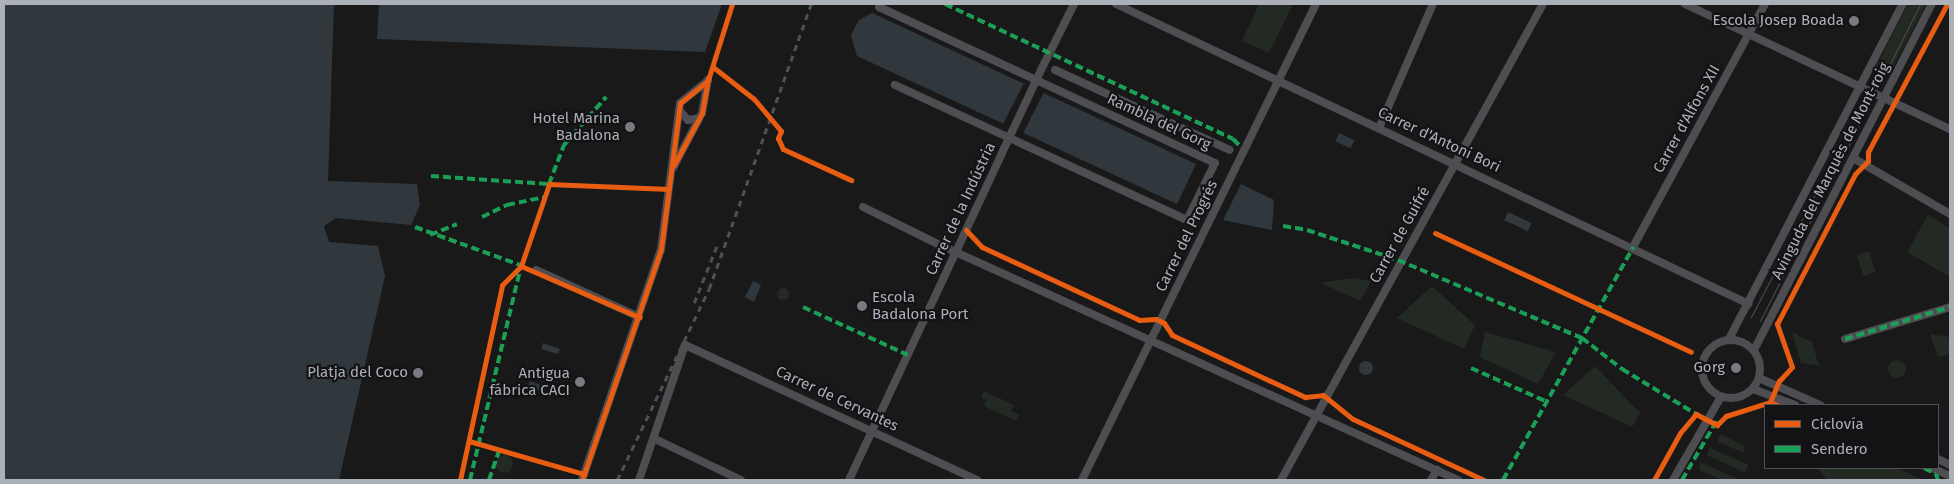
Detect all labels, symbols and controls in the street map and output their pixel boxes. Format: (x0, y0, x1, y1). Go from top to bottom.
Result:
place label: Escola Josep Boada (1713, 12, 1844, 30)
marker: Escola Josep Boada (1848, 15, 1860, 27)
street label: Avinguda del Marquès de Mont-roig (1768, 59, 1894, 283)
street label: Carrer d'Alfons XII (1650, 62, 1724, 176)
street label: Rambla del Gorg (1104, 90, 1214, 154)
street label: Carrer d'Antoni Bori (1375, 104, 1503, 176)
place label: Hotel Marina Badalona (533, 109, 620, 144)
marker: Hotel Marina Badalona (624, 121, 636, 133)
street label: Carrer de la Indústria (922, 140, 1000, 278)
street label: Carrer del Progrés (1152, 177, 1222, 295)
street label: Carrer de Guifré (1366, 184, 1434, 286)
place label: Escola Badalona Port (872, 288, 968, 323)
marker: Escola Badalona Port (856, 300, 868, 312)
place label: Gorg (1693, 359, 1725, 377)
marker: Gorg (1729, 361, 1743, 375)
street label: Carrer de Cervantes (773, 363, 901, 435)
place label: Platja del Coco (307, 364, 408, 382)
place label: Antigua fábrica CACI (489, 364, 570, 399)
marker: Platja del Coco (412, 367, 424, 379)
marker: Antigua fábrica CACI (574, 376, 586, 388)
legend (1764, 404, 1939, 469)
text: Ciclovía (1811, 415, 1864, 433)
text: Sendero (1811, 440, 1867, 458)

